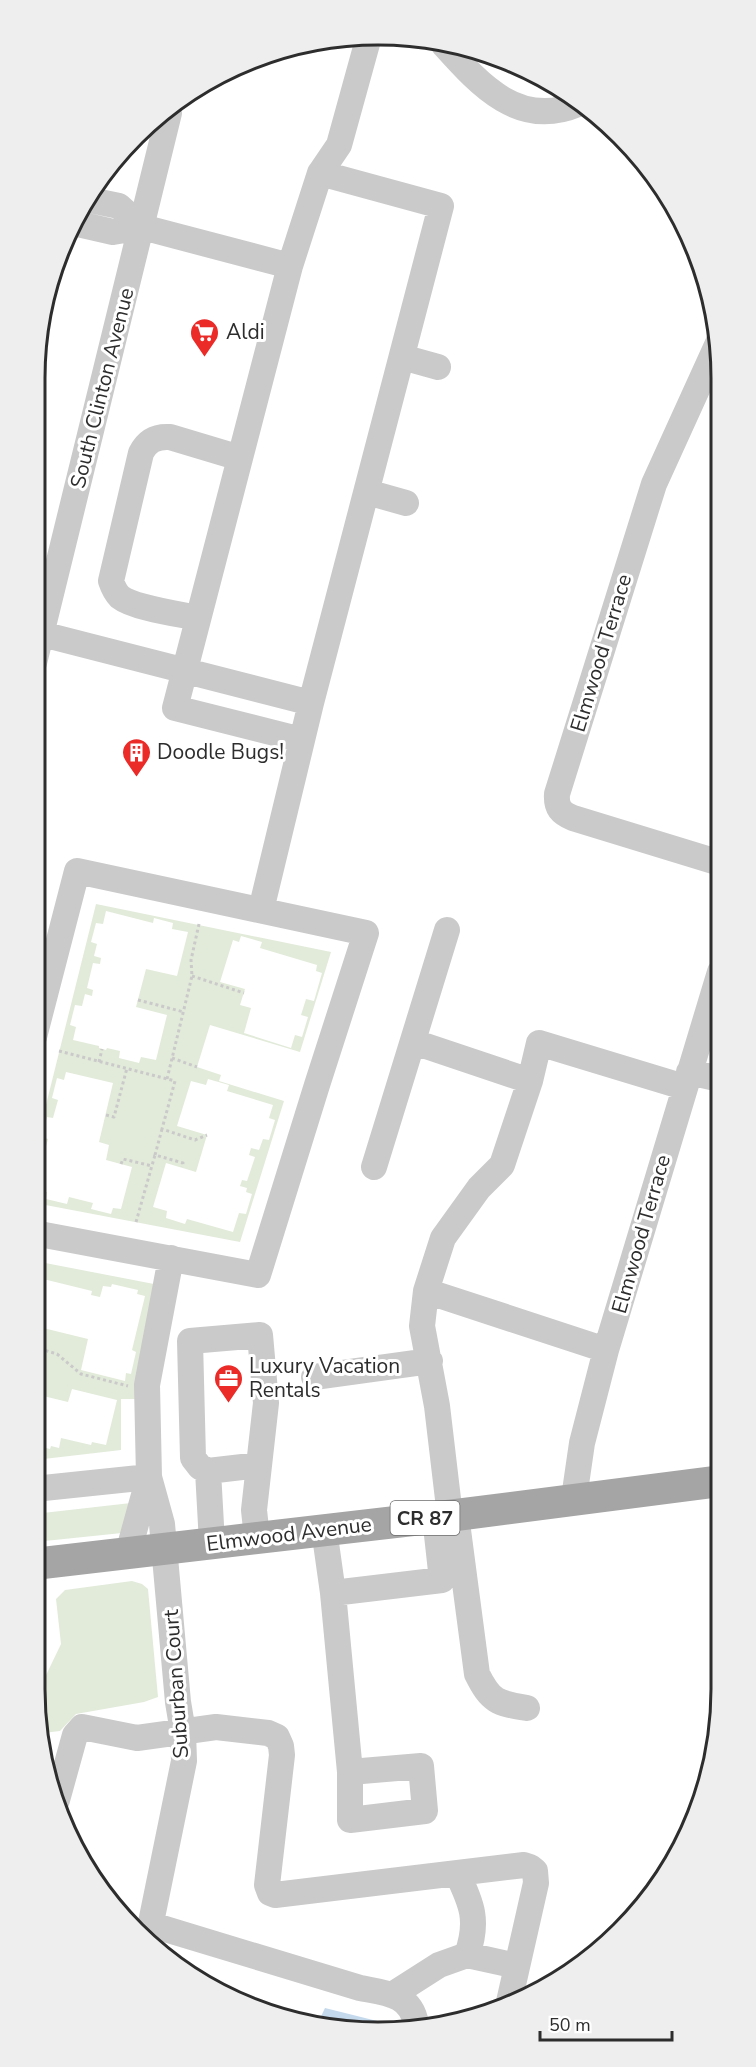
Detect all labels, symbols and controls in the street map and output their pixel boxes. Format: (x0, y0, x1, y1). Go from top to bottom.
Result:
street label: South Clinton Avenue (64, 285, 140, 491)
supermarket icon: Aldi (189, 316, 221, 358)
place label: Aldi (226, 318, 265, 346)
street label: Elmwood Terrace (564, 571, 638, 735)
building icon: Doodle Bugs! (120, 736, 152, 778)
place label: Doodle Bugs! (157, 738, 284, 766)
street label: Elmwood Terrace (605, 1151, 677, 1317)
place label: Luxury Vacation Rentals (249, 1352, 400, 1404)
office icon: Luxury Vacation Rentals (212, 1362, 244, 1404)
road number: CR 87 (390, 1501, 460, 1535)
street label: Elmwood Avenue (205, 1510, 373, 1558)
street label: Suburban Court (157, 1608, 195, 1759)
scale bar (540, 2004, 672, 2042)
text: 50 m (549, 2013, 591, 2037)

